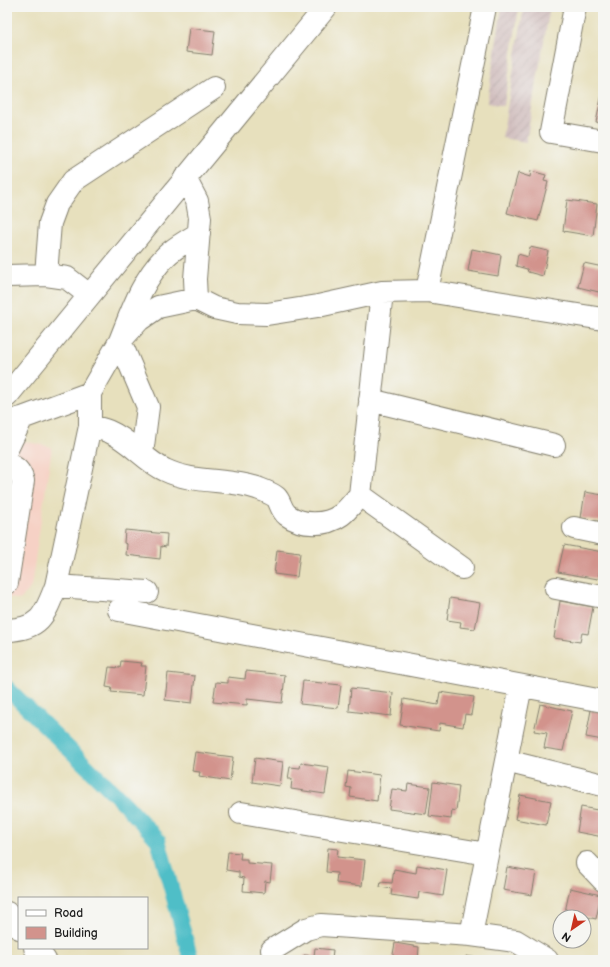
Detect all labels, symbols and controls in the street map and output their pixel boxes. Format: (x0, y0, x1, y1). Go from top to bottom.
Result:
legend (18, 897, 148, 949)
text: Road (54, 906, 83, 921)
north arrow (552, 909, 592, 949)
text: Building (54, 926, 98, 941)
text: N (560, 929, 574, 945)

